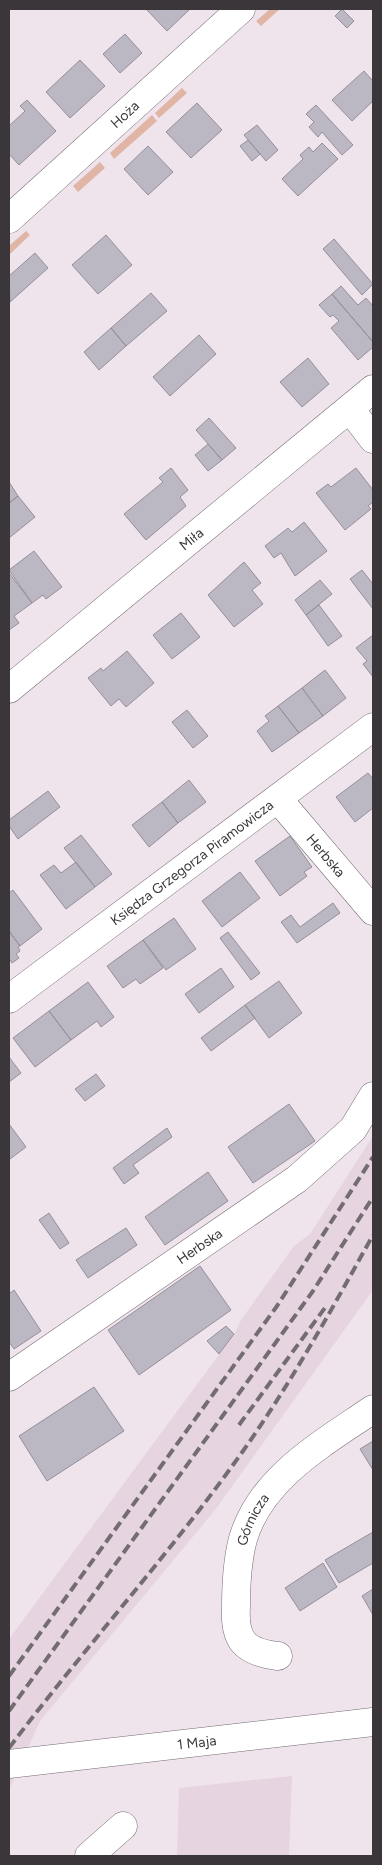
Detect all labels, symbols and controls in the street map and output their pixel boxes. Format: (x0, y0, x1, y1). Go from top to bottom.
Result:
street label: Hoża (107, 97, 142, 132)
street label: Miła (176, 524, 207, 554)
street label: Księdza Grzegorza Piramowicza (107, 796, 276, 929)
street label: Herbska (303, 830, 349, 881)
street label: Herbska (173, 1225, 225, 1268)
street label: Górnicza (233, 1490, 273, 1547)
street label: 1 Maja (176, 1732, 217, 1753)

